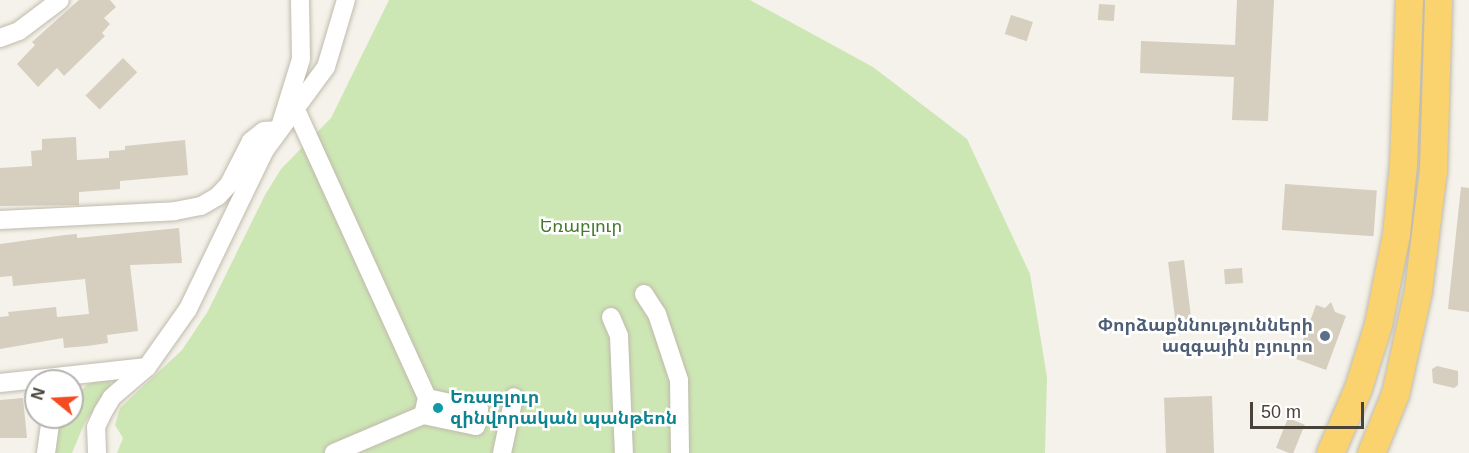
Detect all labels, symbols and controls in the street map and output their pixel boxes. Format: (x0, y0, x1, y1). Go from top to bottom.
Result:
park label: Եռաբլուր (540, 215, 622, 237)
place label: Փորձաքննությունների ազգային բյուրո (1098, 315, 1313, 358)
marker: Փորձաքննությունների ազգային բյուրո (1318, 329, 1332, 343)
north arrow (24, 369, 84, 429)
text: N (28, 386, 48, 402)
place label: Եռաբլուր զինվորական պանթեոն (450, 387, 677, 430)
scale bar (1253, 390, 1367, 428)
marker: Եռաբլուր զինվորական պանթեոն (431, 401, 445, 415)
text: 50 m (1261, 402, 1301, 422)

